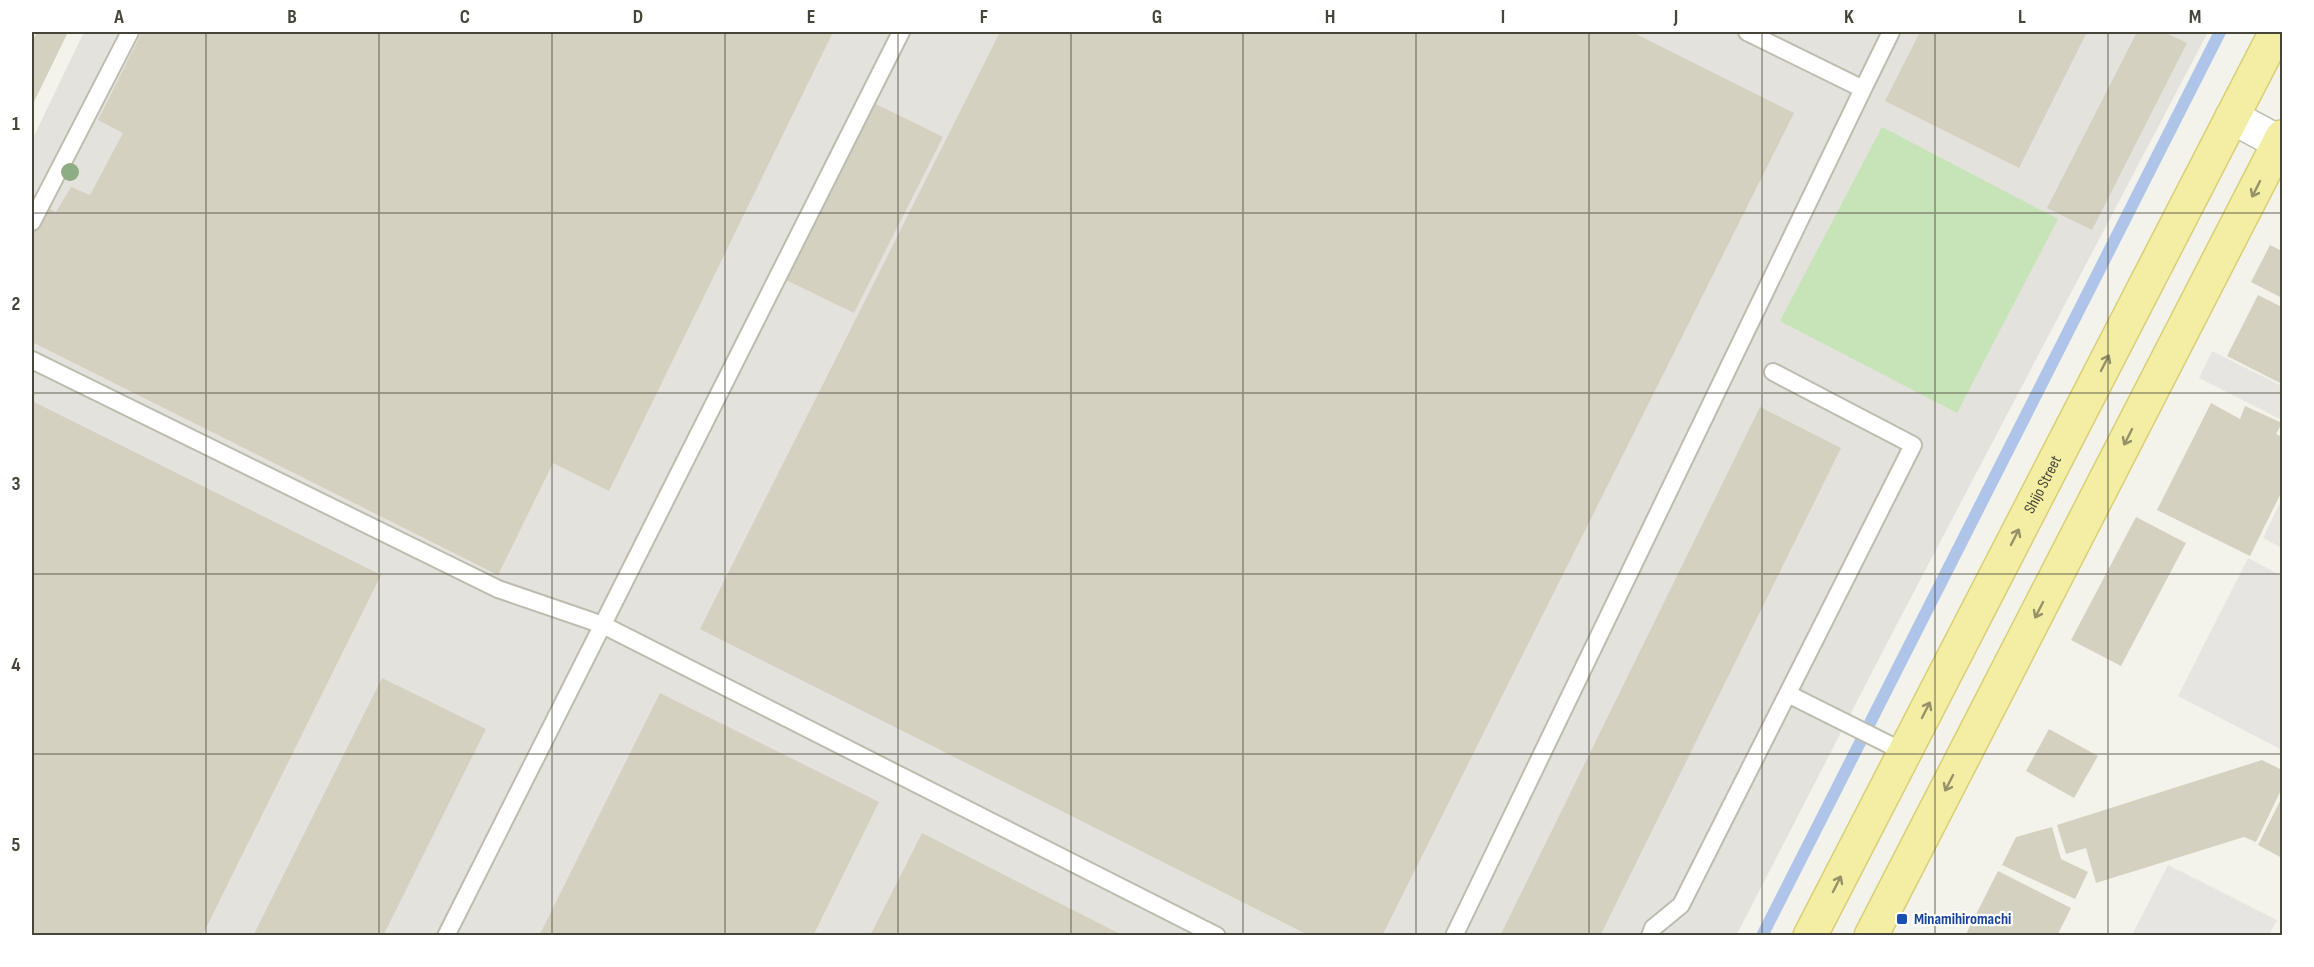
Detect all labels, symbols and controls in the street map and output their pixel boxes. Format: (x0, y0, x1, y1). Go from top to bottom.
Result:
text: A (113, 5, 124, 29)
text: B (287, 5, 297, 29)
text: C (460, 5, 470, 29)
text: D (633, 5, 643, 29)
text: E (807, 5, 815, 29)
text: F (980, 5, 988, 29)
text: G (1152, 5, 1162, 29)
text: H (1325, 5, 1335, 29)
text: I (1501, 5, 1505, 29)
text: J (1673, 5, 1678, 29)
text: K (1844, 5, 1854, 29)
text: L (2018, 5, 2026, 29)
text: M (2189, 5, 2201, 29)
text: 1 (12, 112, 20, 136)
one-way arrow (2249, 180, 2261, 198)
text: 2 (12, 292, 20, 316)
one-way arrow (2100, 355, 2111, 373)
one-way arrow (2122, 428, 2134, 445)
street label: Shijo Street (2020, 452, 2066, 517)
text: 3 (12, 472, 21, 496)
one-way arrow (2010, 528, 2022, 546)
one-way arrow (2032, 601, 2044, 619)
text: 4 (11, 653, 21, 677)
one-way arrow (1921, 702, 1932, 720)
one-way arrow (1943, 774, 1954, 792)
text: 5 (12, 833, 21, 857)
one-way arrow (1832, 875, 1843, 893)
place label: Minamihiromachi (1914, 910, 2011, 929)
marker: Minamihiromachi (1895, 912, 1909, 926)

